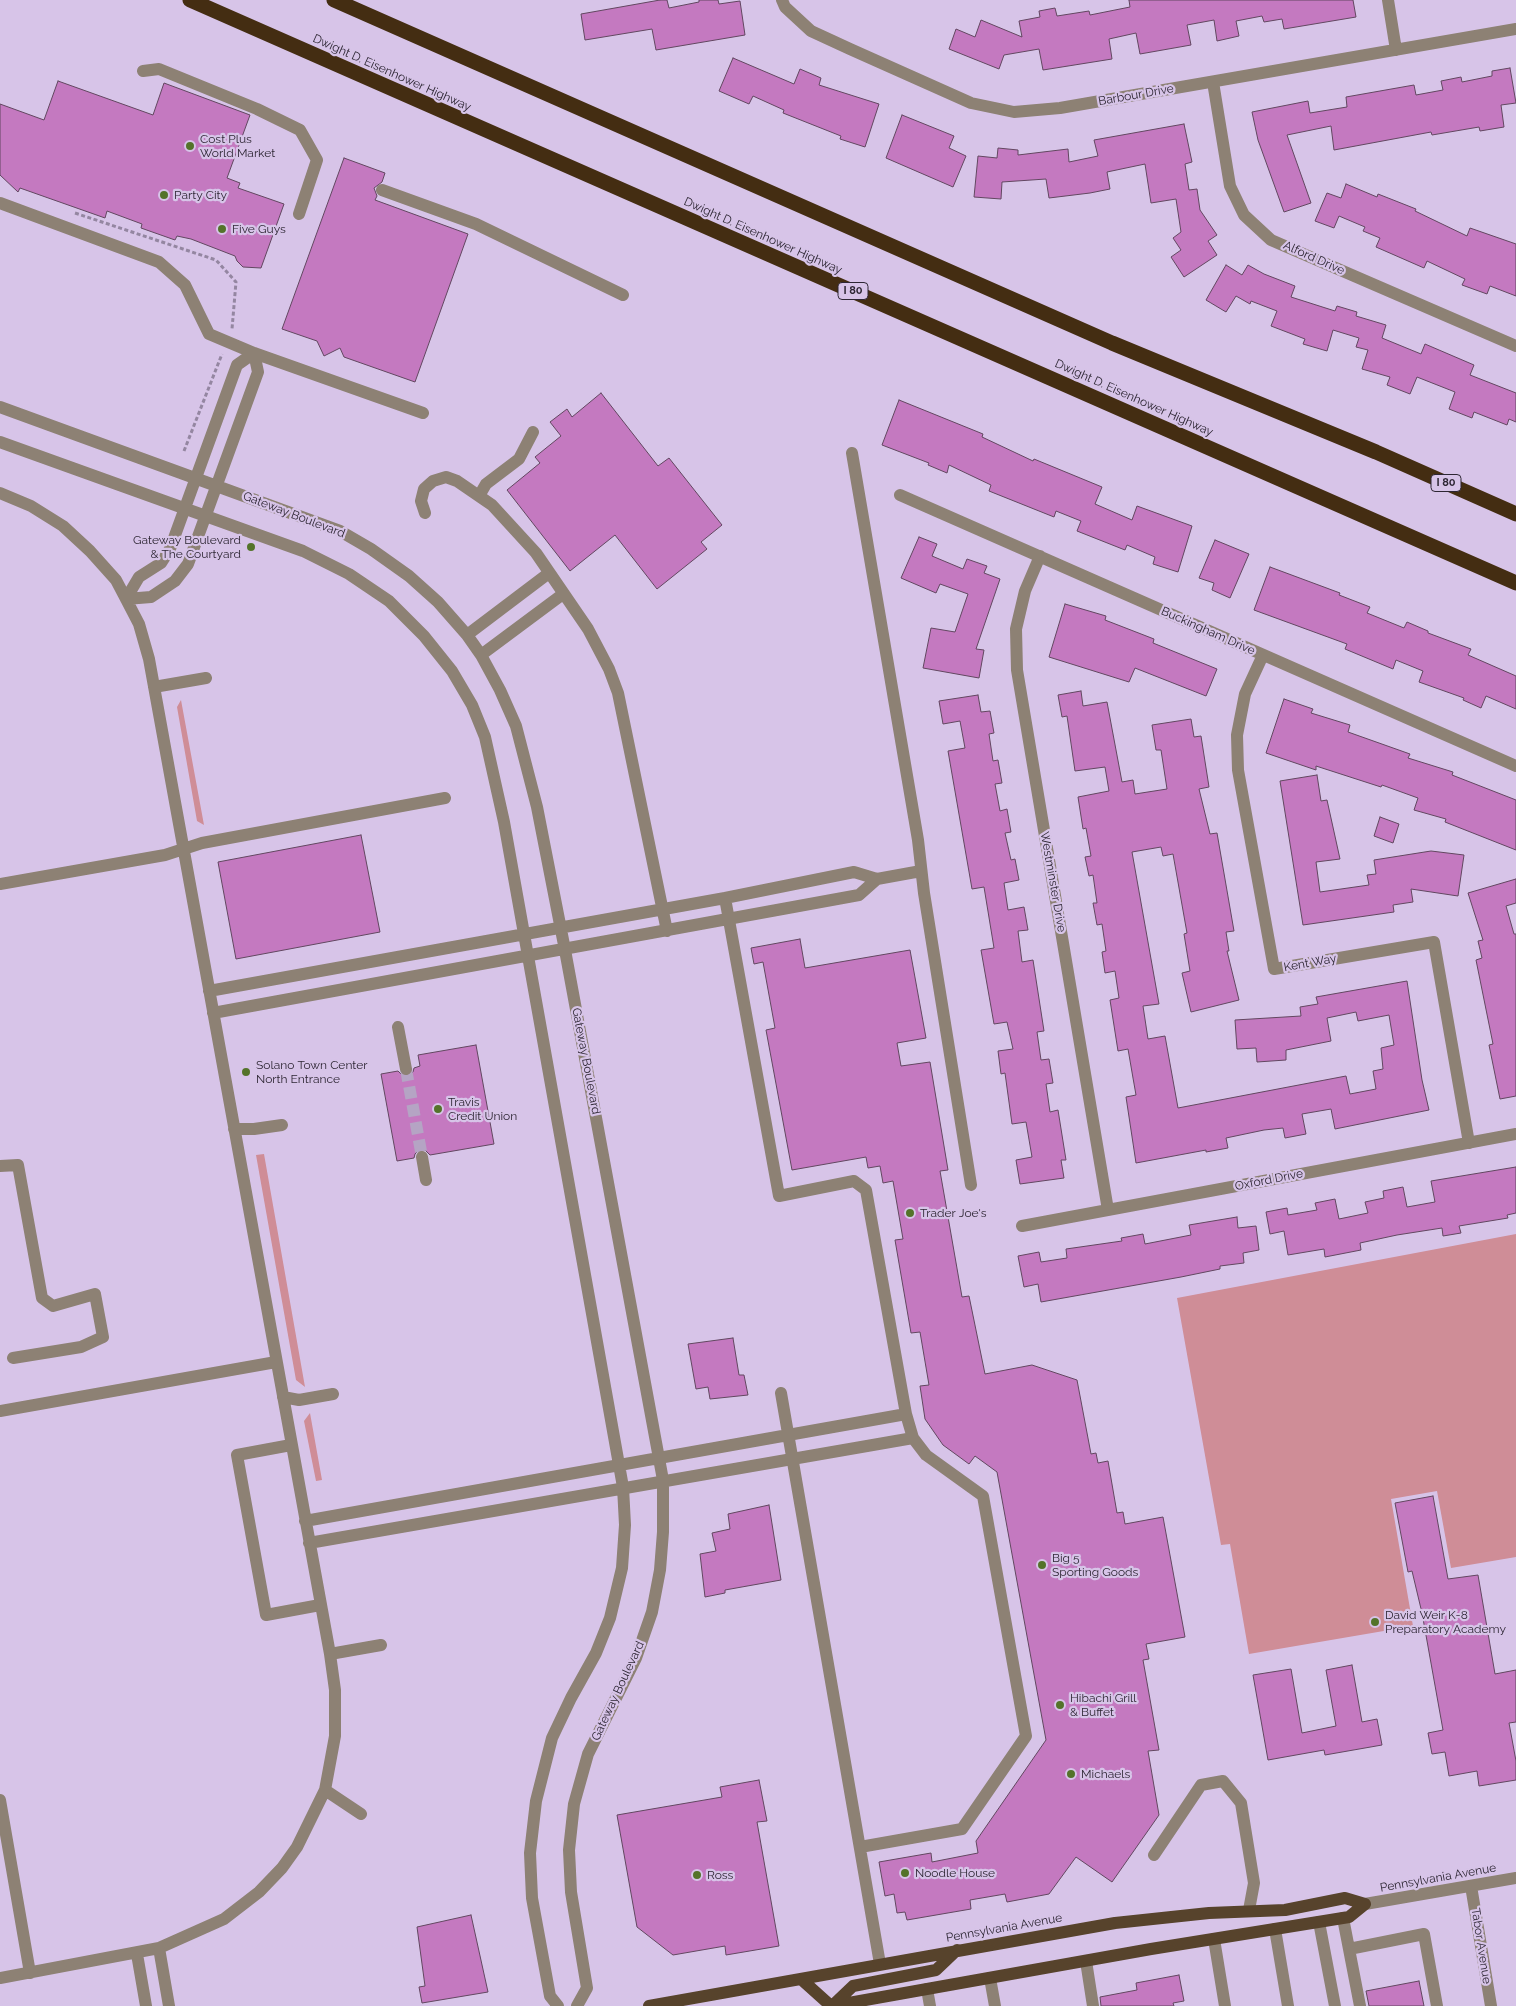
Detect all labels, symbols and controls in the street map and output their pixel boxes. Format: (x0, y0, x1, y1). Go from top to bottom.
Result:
street label: Dwight D. Eisenhower Highway (311, 31, 473, 115)
street label: Barbour Drive (1097, 81, 1175, 109)
place label: Cost Plus World Market (200, 132, 275, 160)
marker: Cost Plus World Market (184, 140, 196, 152)
place label: Party City (174, 188, 227, 202)
marker: Party City (158, 189, 170, 201)
street label: Dwight D. Eisenhower Highway (682, 194, 844, 278)
place label: Five Guys (232, 222, 286, 236)
marker: Five Guys (216, 223, 228, 235)
street label: Alford Drive (1281, 238, 1347, 278)
road number: I 80 (838, 282, 868, 300)
street label: Dwight D. Eisenhower Highway (1053, 356, 1215, 440)
road number: I 80 (1431, 474, 1461, 492)
street label: Gateway Boulevard (241, 489, 347, 541)
place label: Gateway Boulevard & The Courtyard (133, 533, 241, 561)
marker: Gateway Boulevard & The Courtyard (245, 541, 257, 553)
street label: Buckingham Drive (1159, 604, 1257, 658)
street label: Westminster Drive (1037, 831, 1069, 933)
street label: Kent Way (1283, 951, 1337, 975)
street label: Gateway Boulevard (569, 1007, 603, 1115)
place label: Solano Town Center North Entrance (256, 1058, 368, 1086)
marker: Solano Town Center North Entrance (240, 1066, 252, 1078)
place label: Travis Credit Union (448, 1095, 517, 1123)
marker: Travis Credit Union (432, 1103, 444, 1115)
street label: Oxford Drive (1234, 1166, 1304, 1194)
place label: Trader Joe's (920, 1206, 987, 1220)
marker: Trader Joe's (904, 1207, 916, 1219)
place label: Big 5 Sporting Goods (1052, 1551, 1138, 1579)
marker: Big 5 Sporting Goods (1036, 1559, 1048, 1571)
place label: David Weir K-8 Preparatory Academy (1385, 1608, 1506, 1636)
marker: David Weir K-8 Preparatory Academy (1369, 1616, 1381, 1628)
street label: Gateway Boulevard (589, 1639, 647, 1743)
place label: Hibachi Grill & Buffet (1070, 1691, 1137, 1719)
marker: Hibachi Grill & Buffet (1054, 1699, 1066, 1711)
place label: Michaels (1081, 1767, 1130, 1781)
marker: Michaels (1065, 1768, 1077, 1780)
street label: Pennsylvania Avenue (1379, 1861, 1497, 1895)
place label: Noodle House (915, 1866, 995, 1880)
marker: Noodle House (899, 1867, 911, 1879)
place label: Ross (707, 1868, 733, 1882)
marker: Ross (691, 1869, 703, 1881)
street label: Tabor Avenue (1468, 1907, 1494, 1985)
street label: Pennsylvania Avenue (945, 1911, 1063, 1945)

